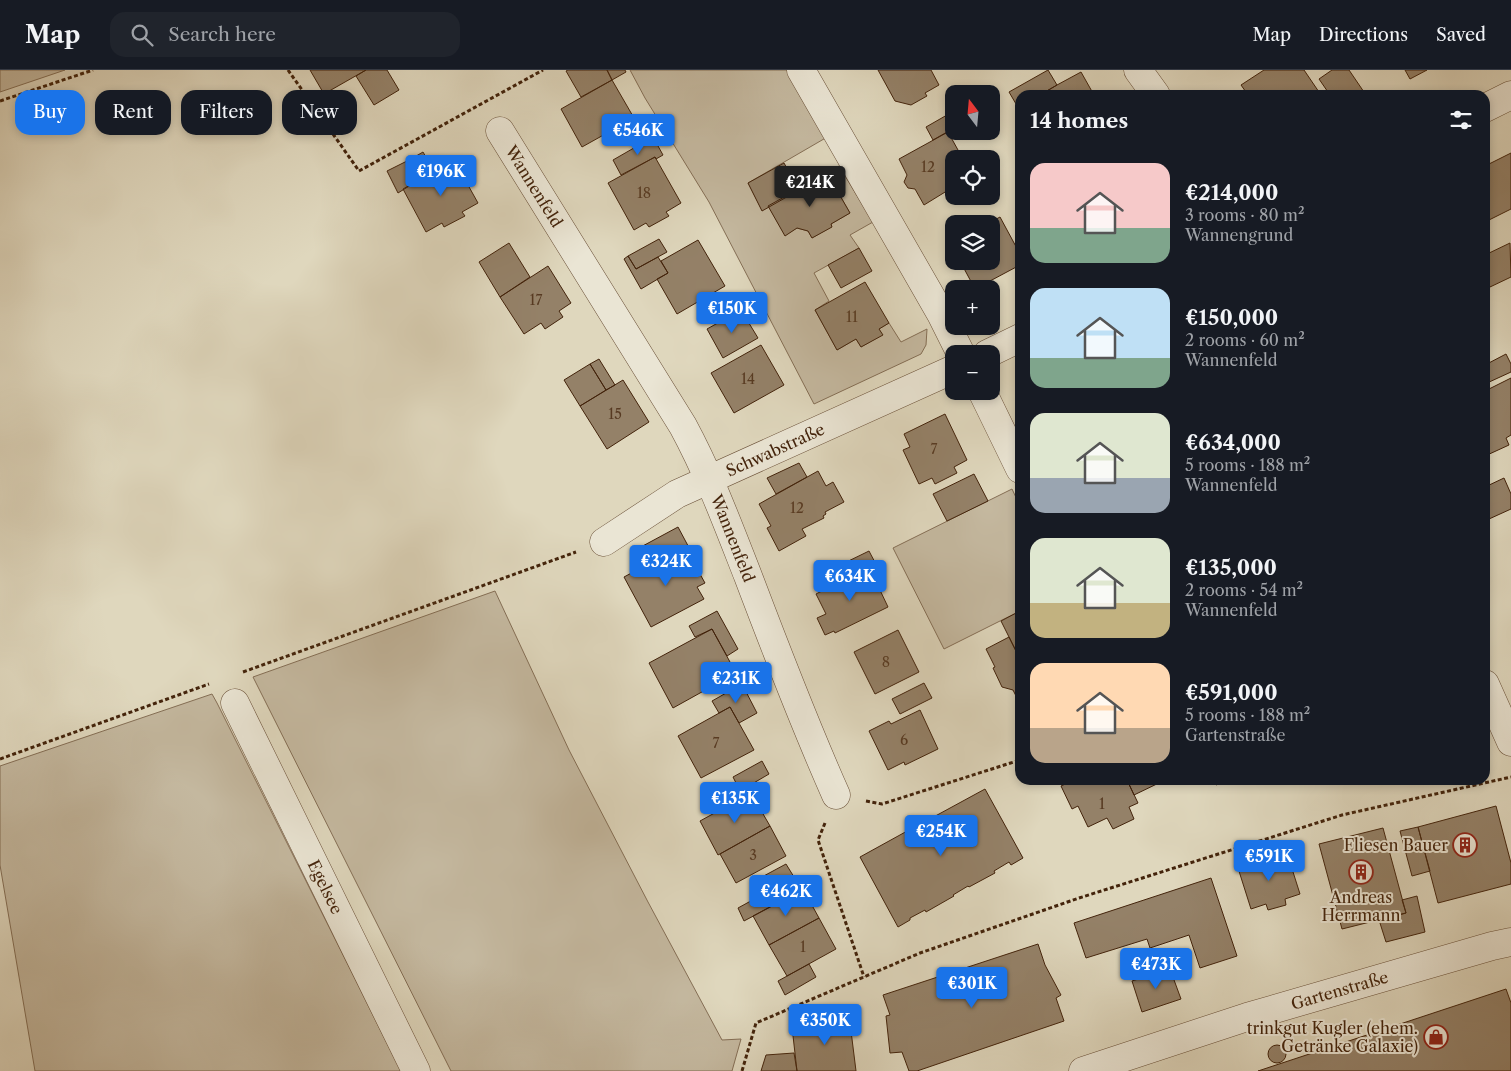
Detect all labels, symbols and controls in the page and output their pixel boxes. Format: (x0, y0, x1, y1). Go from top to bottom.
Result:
search box (110, 12, 460, 57)
text: Map (25, 20, 80, 49)
icon: search (128, 21, 156, 49)
text: Search here (168, 23, 276, 46)
text: Map (1252, 24, 1291, 46)
text: Directions (1319, 24, 1408, 46)
text: Saved (1436, 24, 1486, 46)
north arrow (945, 85, 1000, 140)
map controls (945, 85, 1000, 400)
chip: Buy (15, 90, 85, 135)
chip: Rent (95, 90, 171, 135)
chip: Filters (181, 90, 272, 135)
chip: New (282, 90, 357, 135)
icon: filters (1447, 106, 1475, 134)
text: 14 homes (1030, 108, 1128, 133)
pin: €546K (603, 114, 673, 156)
text: €546K (613, 120, 663, 140)
street label: Wannenfeld (501, 141, 567, 231)
button: locate (945, 150, 1000, 205)
pin: €196K (406, 154, 476, 197)
house number: 12 (921, 158, 935, 176)
text: €196K (416, 161, 466, 181)
pin: €214K (775, 166, 845, 208)
text: €214K (785, 172, 835, 192)
text: €214,000 (1185, 180, 1278, 205)
icon: home (1070, 183, 1130, 243)
house number: 18 (637, 184, 651, 202)
text: 3 rooms · 80 m² (1185, 205, 1304, 225)
button: layers (945, 215, 1000, 270)
text: Wannengrund (1185, 225, 1293, 245)
button: + (945, 280, 1000, 335)
house number: 17 (530, 291, 542, 309)
pin: €150K (697, 292, 767, 334)
text: €150K (707, 298, 757, 318)
text: €150,000 (1185, 305, 1278, 330)
house number: 11 (846, 308, 858, 326)
icon: home (1070, 308, 1130, 368)
text: 2 rooms · 60 m² (1185, 330, 1305, 350)
button: − (945, 345, 1000, 400)
text: Wannenfeld (1185, 350, 1278, 370)
house number: 14 (741, 370, 755, 388)
house number: 15 (608, 405, 622, 423)
street label: Schwabstraße (723, 419, 828, 481)
text: €634,000 (1185, 430, 1281, 455)
icon: home (1070, 433, 1130, 493)
house number: 7 (931, 440, 938, 458)
text: 5 rooms · 188 m² (1185, 455, 1310, 475)
text: Wannenfeld (1185, 475, 1278, 495)
street label: Wannenfeld (706, 490, 759, 585)
house number: 12 (790, 499, 804, 517)
pin: €324K (631, 544, 701, 587)
text: €324K (641, 551, 691, 571)
text: €135,000 (1185, 555, 1277, 580)
icon: home (1070, 558, 1130, 618)
pin: €634K (815, 560, 885, 602)
text: €634K (824, 566, 876, 586)
text: 2 rooms · 54 m² (1185, 580, 1303, 600)
text: Wannenfeld (1185, 600, 1278, 620)
house number: 8 (882, 653, 890, 671)
pin: €231K (701, 662, 771, 704)
text: €231K (712, 668, 760, 688)
text: €591,000 (1185, 680, 1278, 705)
icon: home (1070, 683, 1130, 743)
text: 5 rooms · 188 m² (1185, 705, 1310, 725)
text: Gartenstraße (1185, 725, 1285, 745)
house number: 6 (900, 731, 908, 749)
house number: 7 (713, 734, 720, 752)
pin: €135K (700, 782, 770, 824)
text: €135K (711, 788, 759, 808)
house number: 1 (1099, 795, 1105, 813)
pin: €254K (906, 814, 976, 857)
text: €254K (916, 821, 966, 841)
building icon: Fliesen Bauer (1452, 832, 1478, 858)
place label: Fliesen Bauer (1344, 835, 1448, 855)
pin: €591K (1234, 840, 1304, 882)
house number: 3 (749, 846, 757, 864)
text: €591K (1245, 846, 1293, 866)
street label: Egelsee (304, 857, 347, 917)
building icon: Andreas Herrmann (1348, 859, 1374, 885)
pin: €462K (751, 874, 821, 917)
text: €462K (760, 881, 812, 901)
place label: Andreas Herrmann (1321, 887, 1401, 925)
house number: 1 (800, 938, 806, 956)
pin: €473K (1121, 948, 1191, 990)
text: €473K (1131, 954, 1181, 974)
pin: €301K (937, 966, 1007, 1009)
street label: Gartenstraße (1288, 967, 1391, 1014)
text: €301K (947, 973, 997, 993)
pin: €350K (790, 1004, 860, 1046)
text: €350K (799, 1010, 851, 1030)
place label: trinkgut Kugler (ehem. Getränke Galaxie) (1247, 1018, 1418, 1056)
shop icon: trinkgut Kugler (ehem. Getränke Galaxie) (1423, 1024, 1449, 1050)

